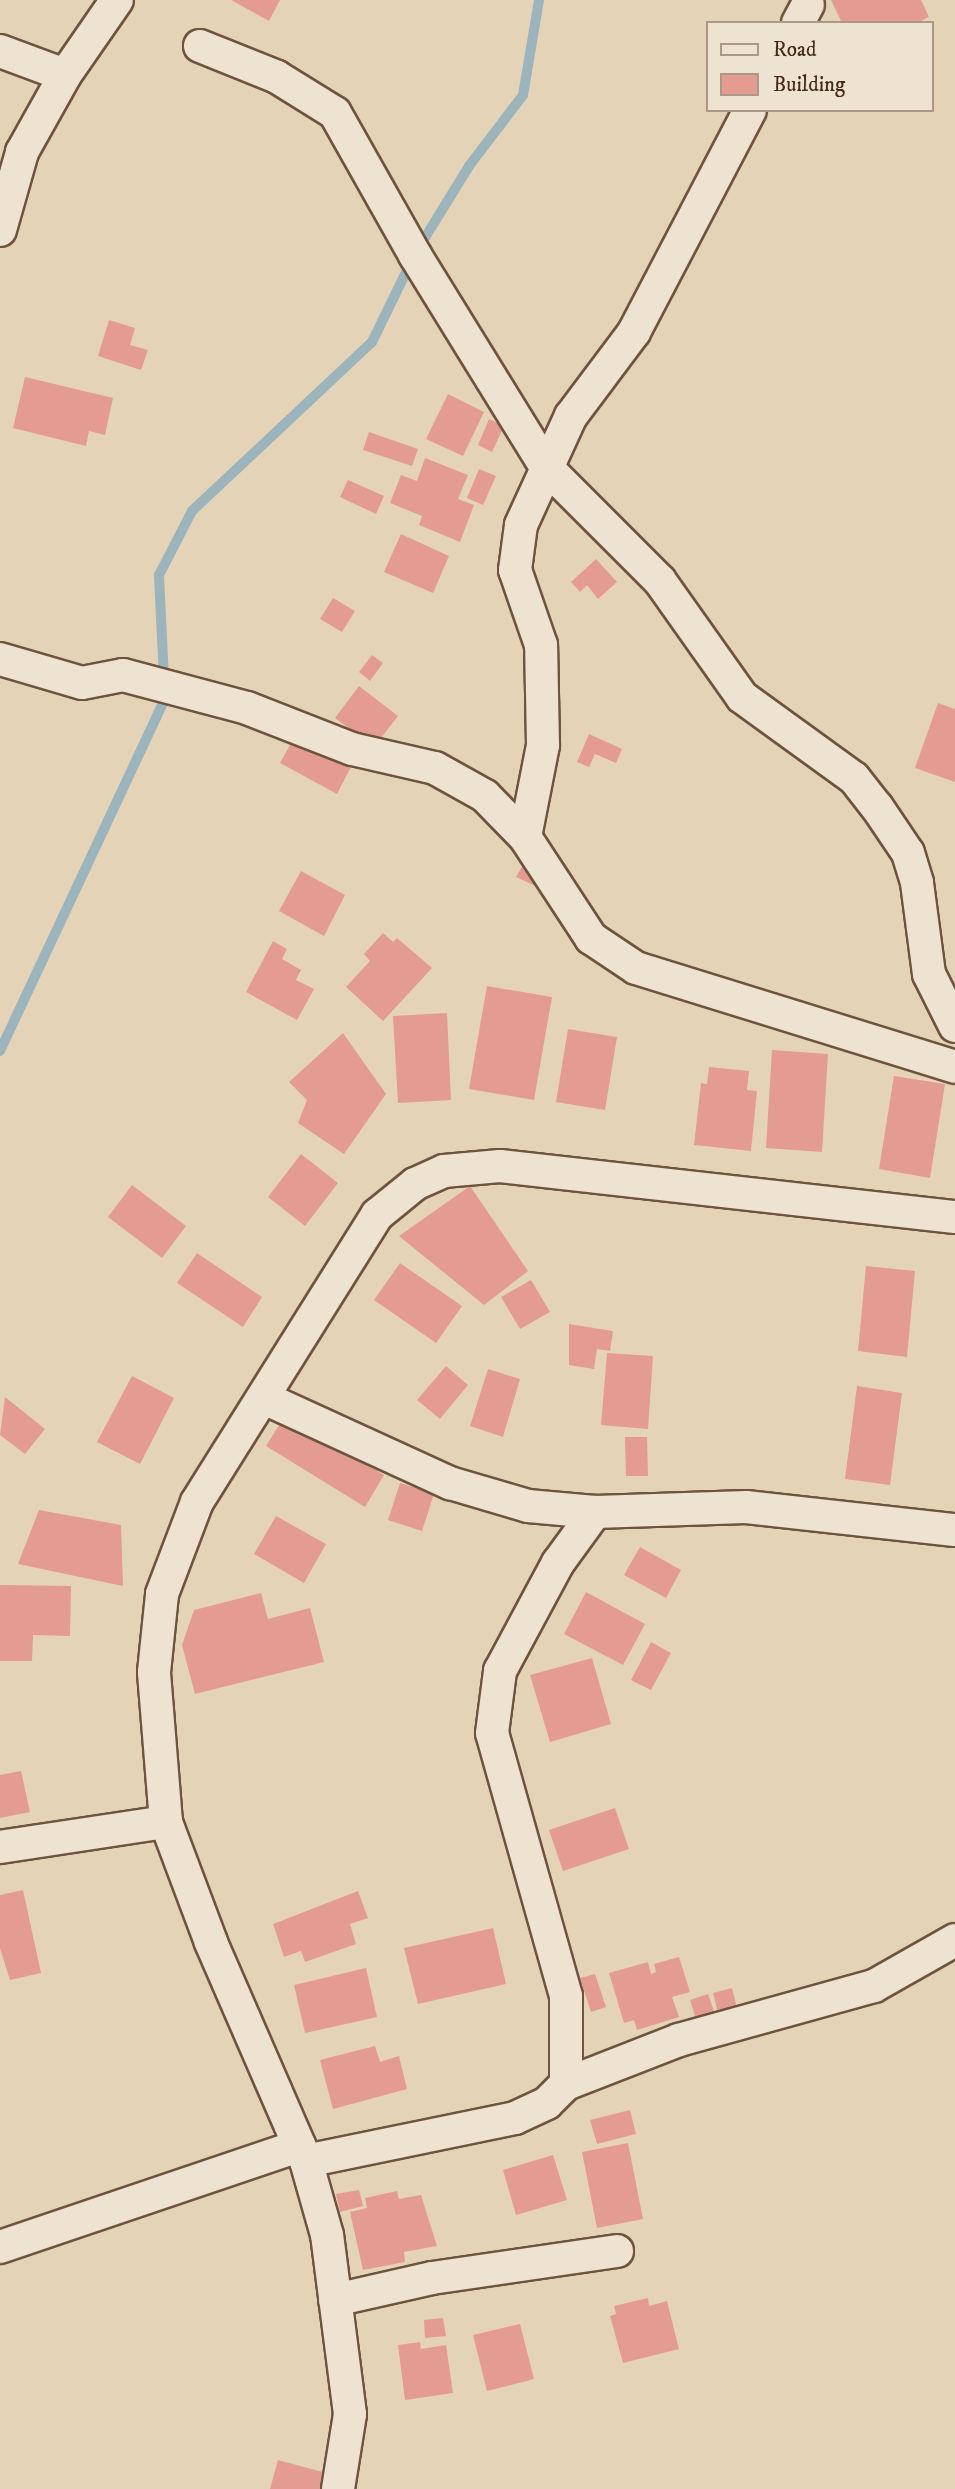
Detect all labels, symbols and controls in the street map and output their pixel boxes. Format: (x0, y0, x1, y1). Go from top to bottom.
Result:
legend (706, 21, 934, 112)
text: Road (773, 37, 817, 63)
text: Building (773, 72, 845, 98)

